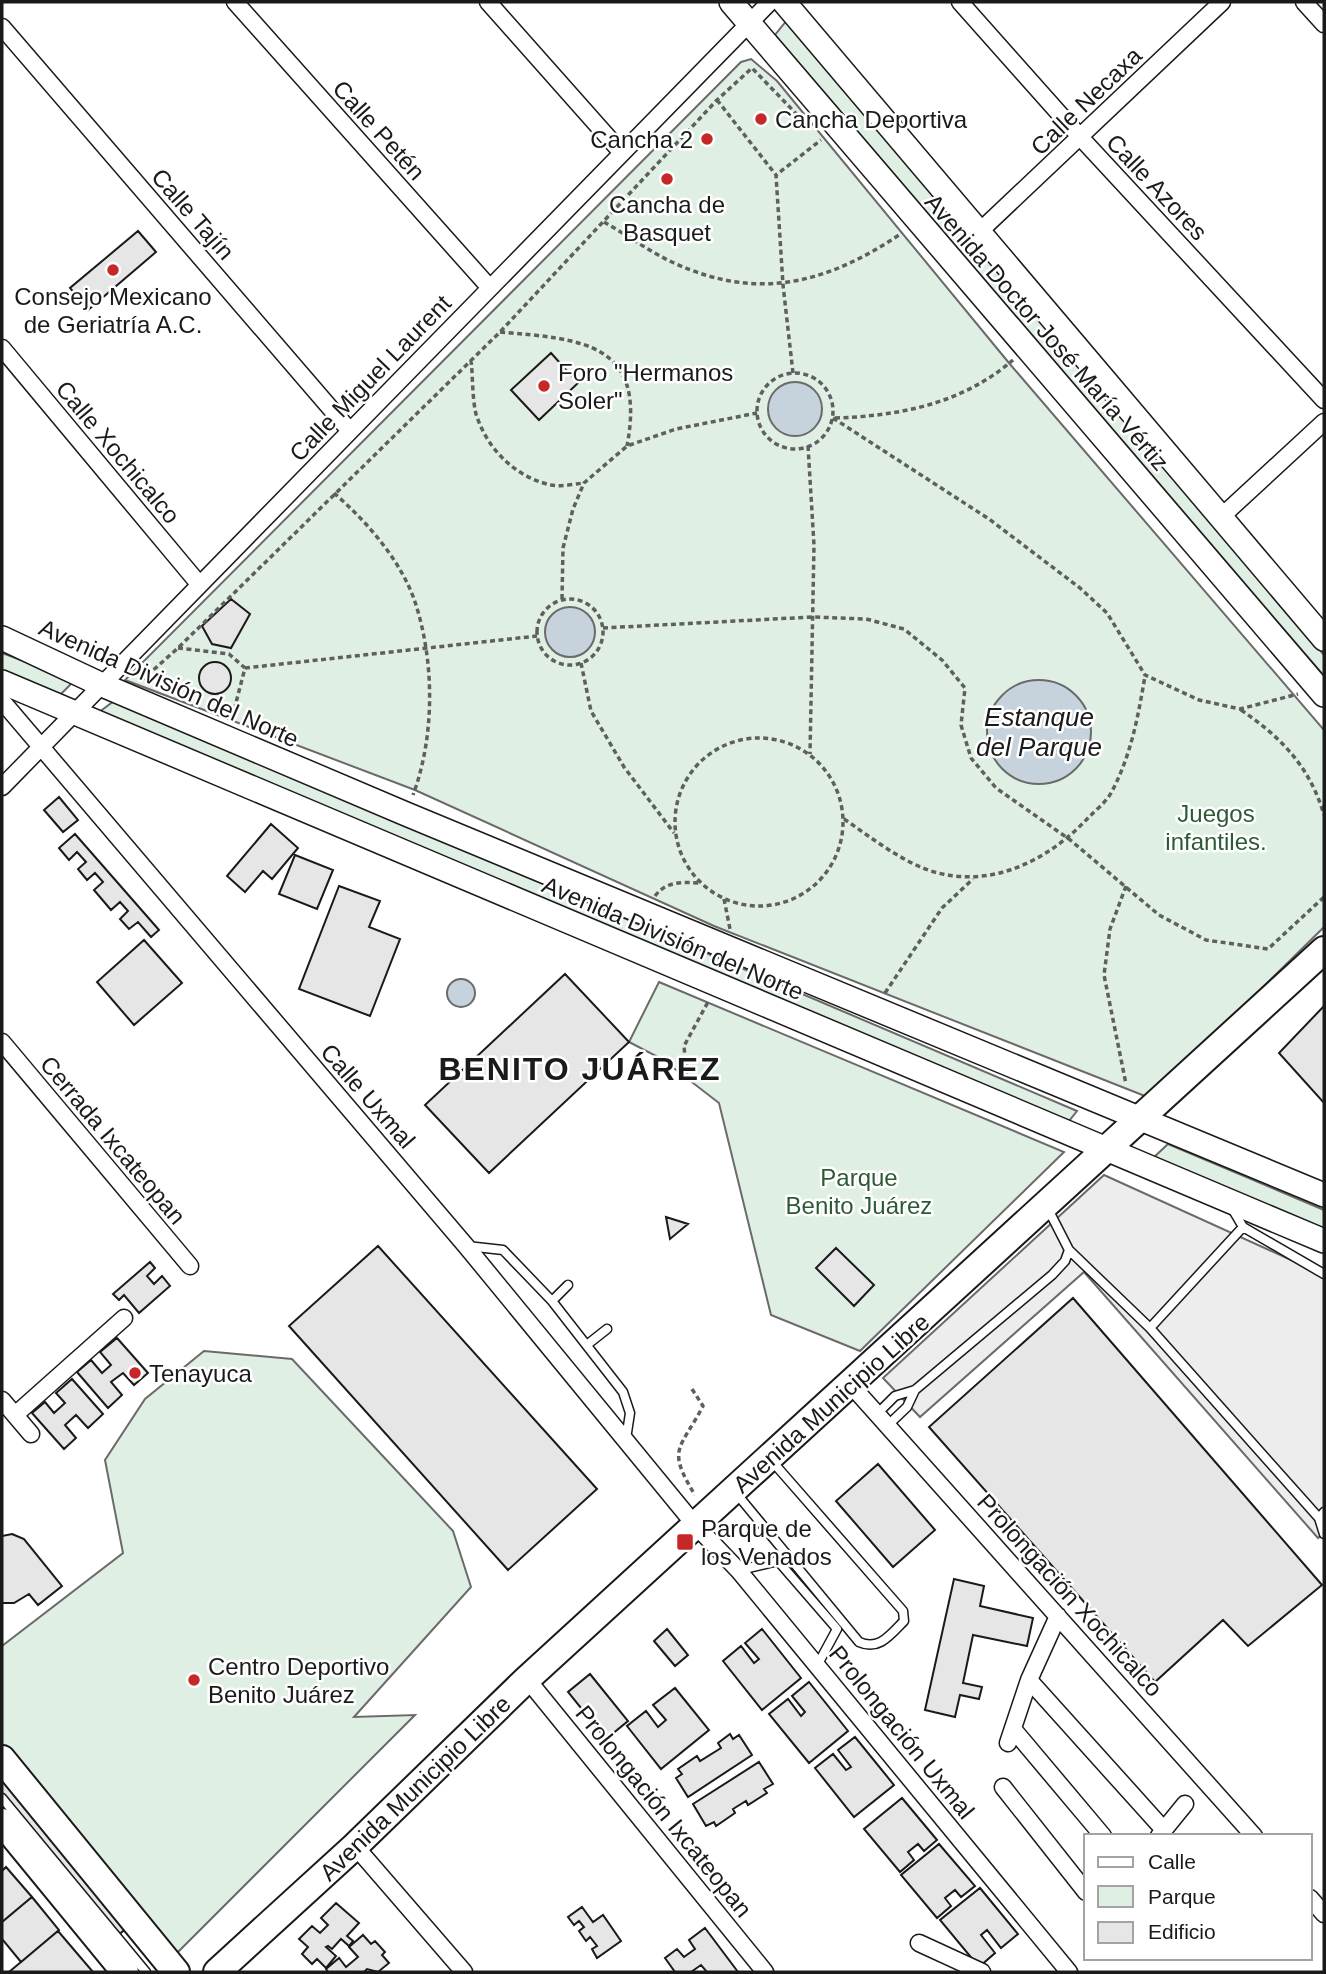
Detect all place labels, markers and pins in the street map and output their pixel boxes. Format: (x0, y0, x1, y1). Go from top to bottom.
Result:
place label: Cancha Deportiva (775, 106, 968, 133)
marker: Cancha Deportiva (753, 111, 769, 127)
place label: Cancha 2 (590, 126, 693, 153)
marker: Cancha 2 (699, 131, 715, 147)
marker: Cancha de Basquet (659, 171, 675, 187)
place label: Cancha de Basquet (609, 191, 725, 246)
marker: Consejo Mexicano de Geriatría A.C. (105, 262, 121, 278)
place label: Consejo Mexicano de Geriatría A.C. (14, 283, 212, 338)
place label: Foro "Hermanos Soler" (558, 359, 733, 414)
marker: Foro "Hermanos Soler" (536, 378, 552, 394)
place label: Tenayuca (149, 1360, 252, 1387)
marker: Tenayuca (127, 1365, 143, 1381)
place label: Parque de los Venados (701, 1515, 832, 1570)
marker: Parque de los Venados (675, 1532, 695, 1552)
place label: Centro Deportivo Benito Juárez (208, 1653, 389, 1708)
marker: Centro Deportivo Benito Juárez (186, 1672, 202, 1688)

